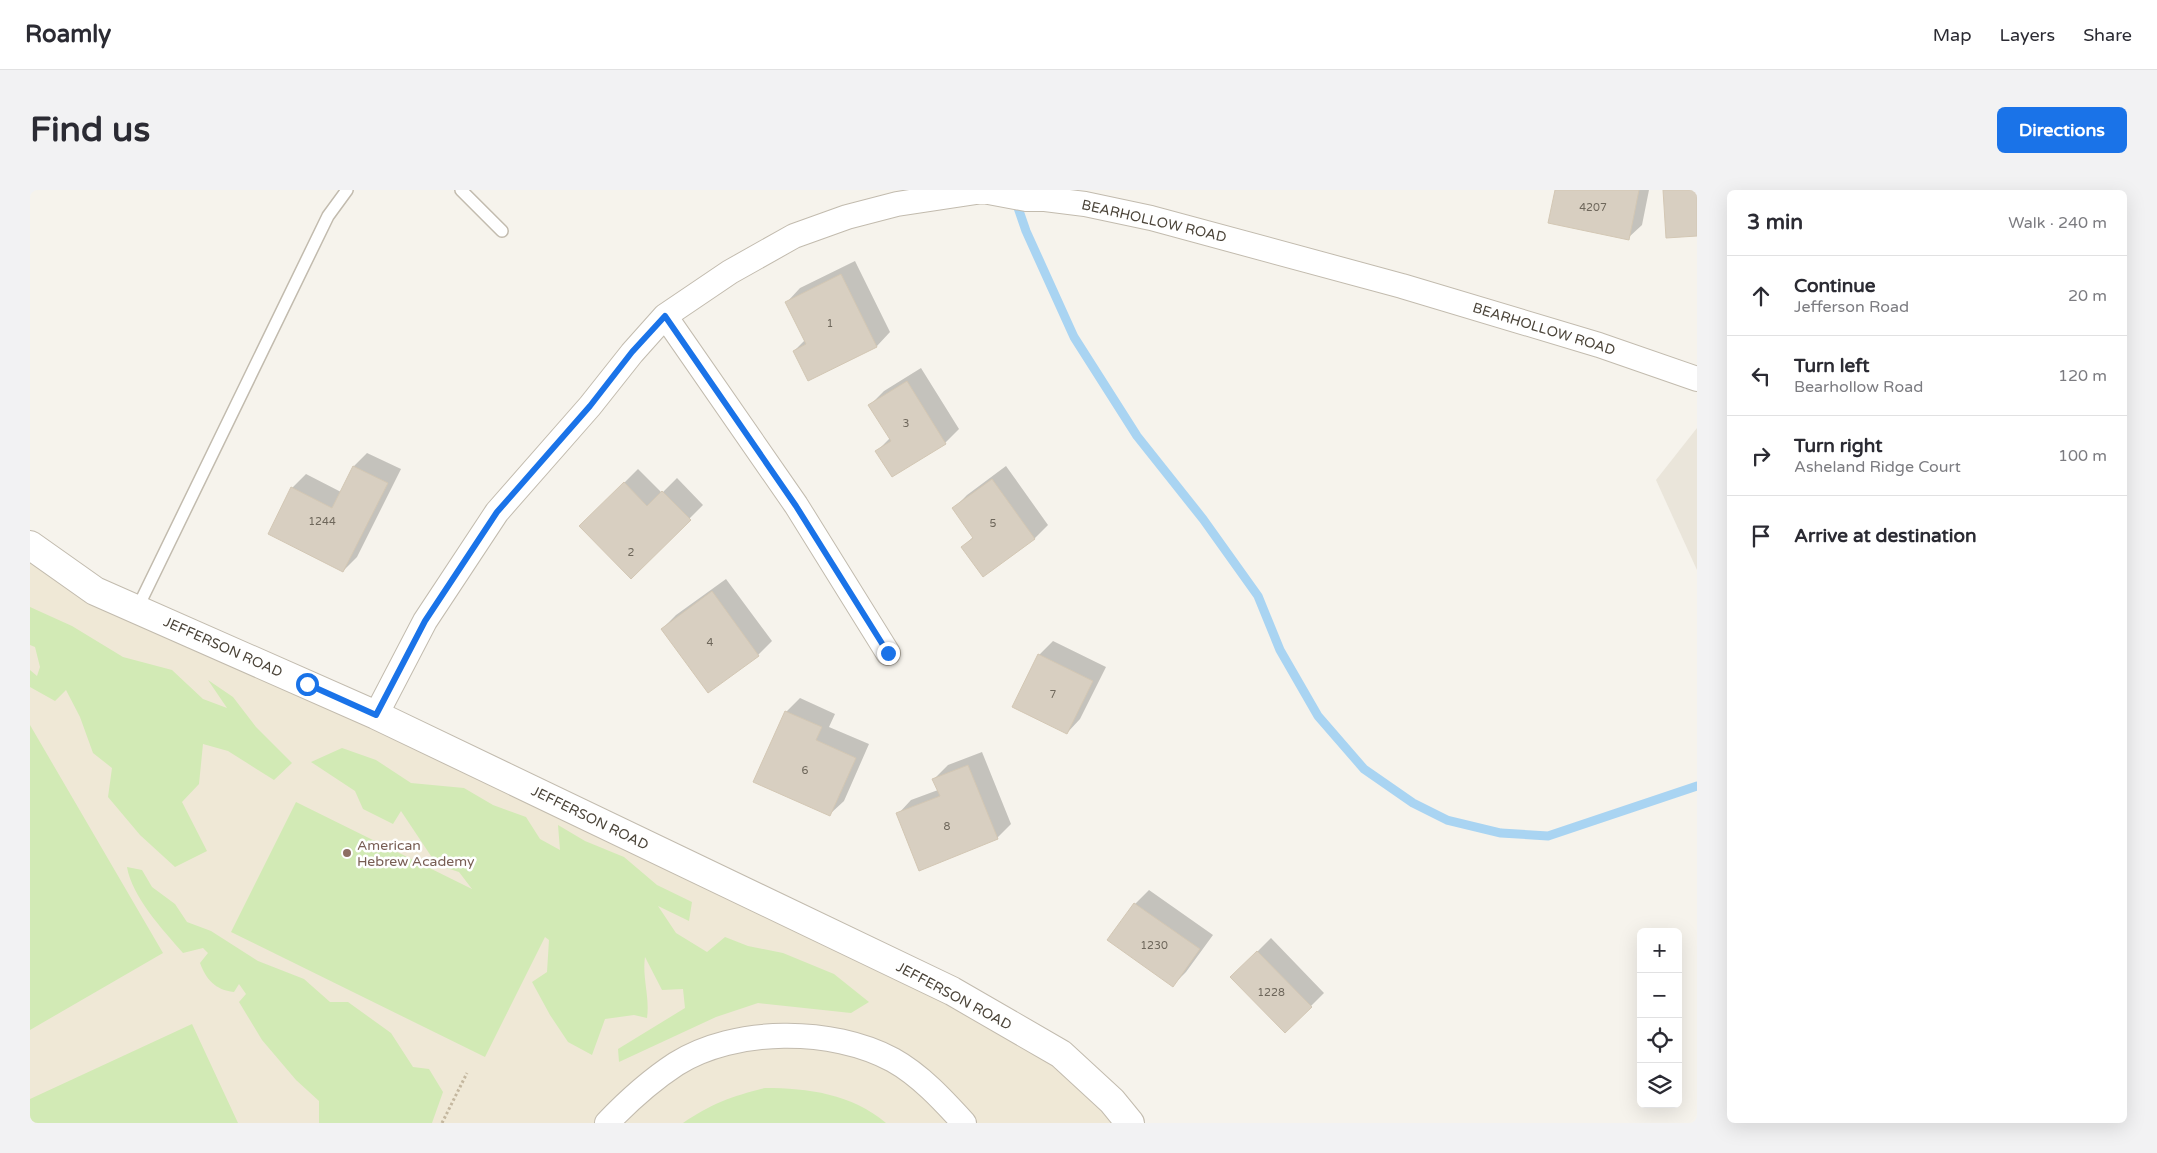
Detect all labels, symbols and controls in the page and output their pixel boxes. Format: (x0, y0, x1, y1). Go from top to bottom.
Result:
text: Roamly (25, 20, 111, 49)
text: Map (1933, 24, 1972, 46)
text: Layers (2000, 24, 2055, 46)
text: Share (2083, 24, 2132, 46)
button: Directions (1997, 107, 2127, 153)
text: Find us (30, 109, 150, 151)
street label: BEARHOLLOW ROAD (1080, 196, 1228, 246)
house number: 4207 (1579, 201, 1607, 214)
text: 3 min (1747, 210, 1803, 235)
text: Walk · 240 m (2008, 213, 2107, 233)
text: Continue (1794, 275, 1876, 297)
icon: ahead (1747, 282, 1775, 310)
text: 20 m (2068, 286, 2107, 306)
text: Jefferson Road (1794, 297, 1909, 317)
street label: BEARHOLLOW ROAD (1471, 299, 1617, 359)
house number: 1 (827, 317, 833, 330)
text: Turn left (1794, 355, 1870, 377)
icon: left (1747, 362, 1775, 390)
text: 120 m (2058, 366, 2107, 386)
text: Bearhollow Road (1794, 377, 1923, 397)
house number: 3 (903, 417, 910, 430)
text: Turn right (1794, 435, 1882, 457)
icon: right (1747, 442, 1775, 470)
text: 100 m (2058, 446, 2107, 466)
text: Asheland Ridge Court (1794, 457, 1961, 477)
house number: 1244 (308, 515, 336, 528)
house number: 5 (990, 517, 997, 530)
icon: arrive (1747, 522, 1775, 550)
text: Arrive at destination (1794, 525, 1977, 547)
house number: 2 (628, 546, 635, 559)
street label: JEFFERSON ROAD (161, 613, 285, 681)
house number: 4 (707, 636, 714, 649)
route end (877, 642, 900, 665)
route start (296, 673, 319, 696)
house number: 7 (1050, 688, 1057, 701)
house number: 6 (802, 764, 809, 777)
street label: JEFFERSON ROAD (529, 782, 651, 854)
house number: 8 (944, 820, 951, 833)
place label: American Hebrew Academy (357, 837, 475, 870)
marker: American Hebrew Academy (341, 847, 353, 859)
map controls (1637, 928, 1682, 1108)
button: + (1637, 928, 1682, 973)
house number: 1230 (1140, 939, 1168, 952)
street label: JEFFERSON ROAD (893, 958, 1015, 1034)
button: − (1637, 973, 1682, 1018)
house number: 1228 (1257, 986, 1285, 999)
button: locate (1637, 1018, 1682, 1063)
button: layers (1637, 1063, 1682, 1108)

